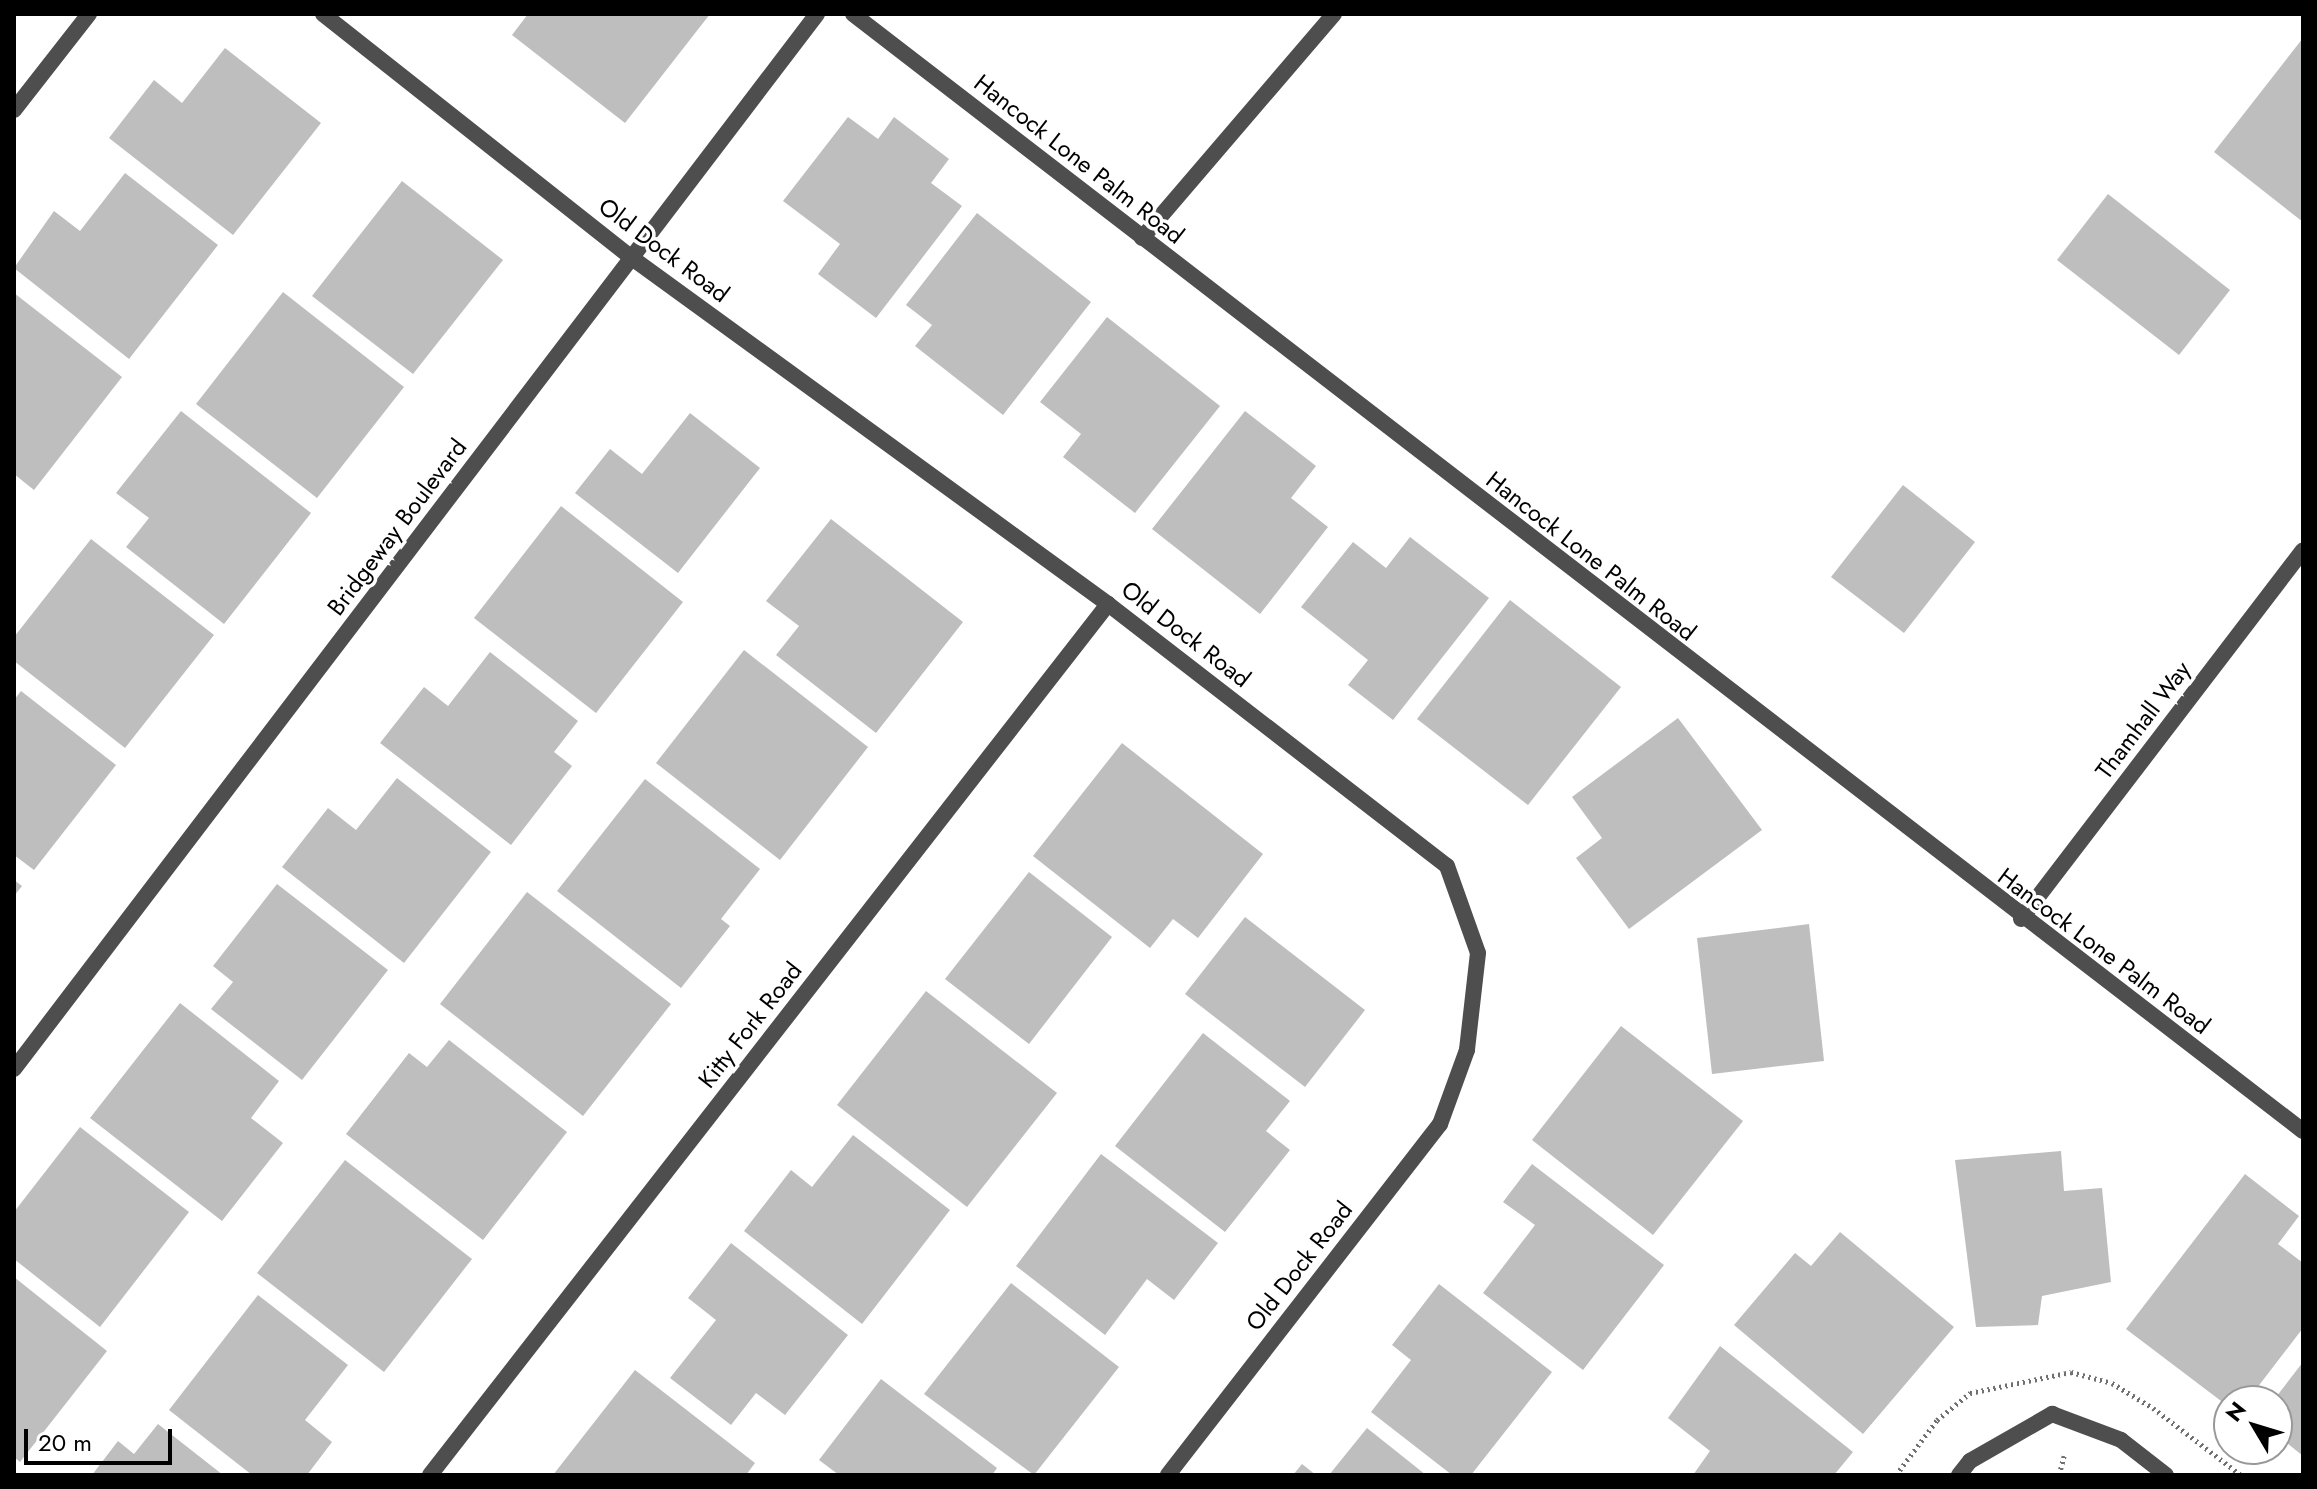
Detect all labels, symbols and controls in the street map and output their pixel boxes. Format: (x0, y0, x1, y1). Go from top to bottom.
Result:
street label: Hancock Lone Palm Road (968, 68, 1190, 250)
street label: Old Dock Road (593, 192, 735, 308)
street label: Bridgeway Boulevard (321, 433, 473, 621)
street label: Hancock Lone Palm Road (1480, 465, 1702, 647)
street label: Old Dock Road (1116, 575, 1256, 693)
street label: Thamhall Way (2089, 656, 2197, 784)
street label: Hancock Lone Palm Road (1992, 862, 2216, 1040)
street label: Kitty Fork Road (692, 957, 808, 1093)
street label: Old Dock Road (1240, 1196, 1358, 1336)
north arrow (2213, 1385, 2293, 1465)
text: N (2218, 1395, 2254, 1428)
scale bar (28, 1413, 176, 1463)
text: 20 m (38, 1425, 92, 1460)

